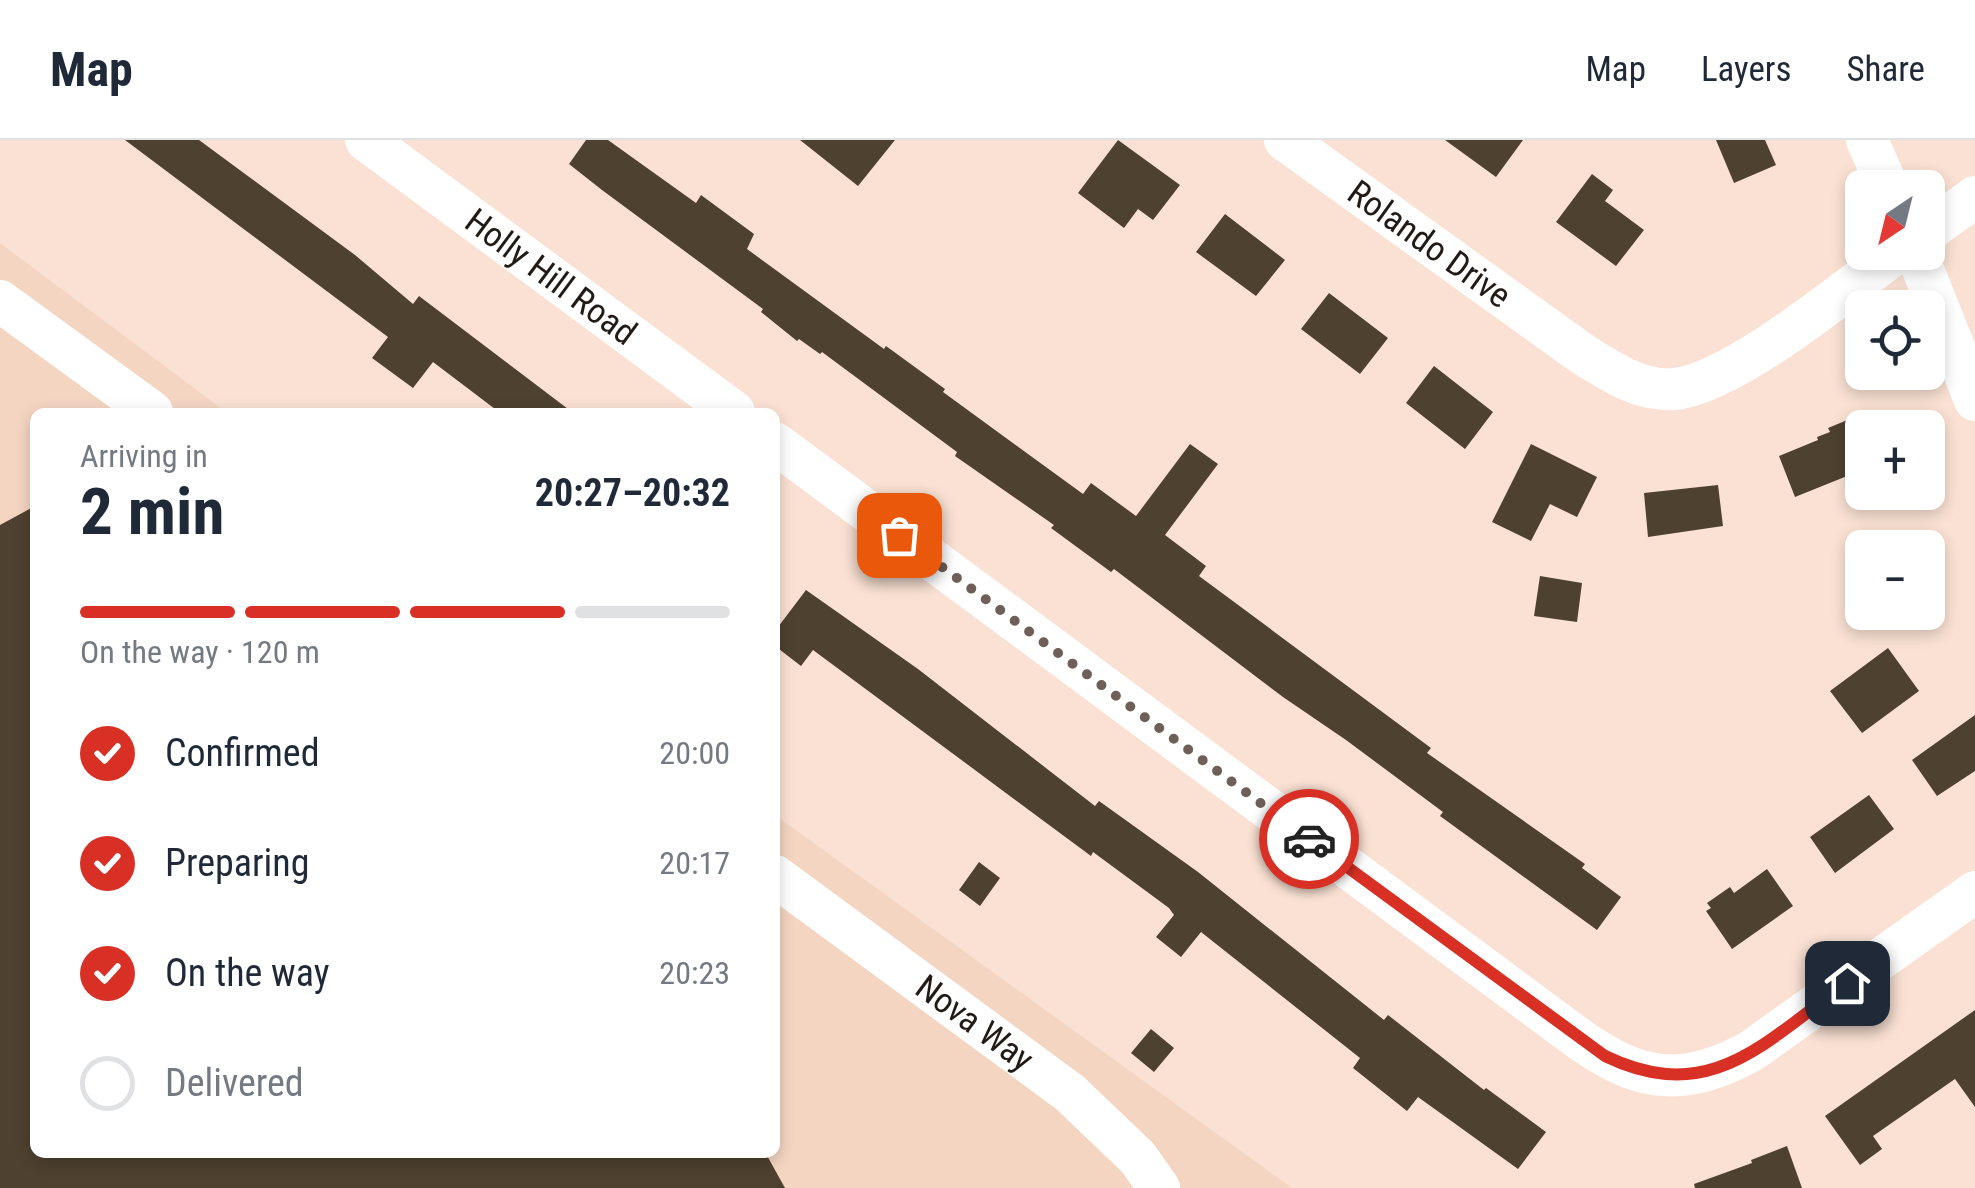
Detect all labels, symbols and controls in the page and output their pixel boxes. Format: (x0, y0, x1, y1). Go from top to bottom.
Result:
text: Map (50, 41, 133, 98)
text: Map (1585, 49, 1646, 90)
text: Layers (1701, 49, 1791, 90)
text: Share (1846, 49, 1925, 90)
north arrow (1845, 170, 1945, 270)
map controls (1845, 170, 1945, 630)
street label: Rolando Drive (1340, 172, 1519, 317)
street label: Holly Hill Road (457, 201, 644, 354)
button: locate (1845, 290, 1945, 390)
button: + (1845, 410, 1945, 510)
text: Arriving in (80, 437, 208, 475)
text: 20:27–20:32 (535, 471, 730, 515)
text: 2 min (80, 474, 224, 550)
pin (857, 493, 942, 578)
icon: bag (872, 508, 927, 563)
button: − (1845, 530, 1945, 630)
text: On the way · 120 m (80, 633, 320, 671)
icon: check (80, 726, 135, 781)
text: Confirmed (165, 731, 320, 775)
text: 20:00 (659, 734, 730, 772)
courier (1259, 789, 1359, 889)
icon: car (1282, 812, 1337, 867)
icon: check (80, 836, 135, 891)
text: Preparing (165, 841, 310, 885)
text: 20:17 (659, 844, 730, 882)
pin (1805, 941, 1890, 1026)
icon: check (80, 946, 135, 1001)
text: On the way (165, 951, 330, 995)
text: 20:23 (659, 954, 730, 992)
icon: home (1820, 956, 1875, 1011)
street label: Nova Way (908, 967, 1041, 1080)
text: Delivered (165, 1061, 304, 1105)

